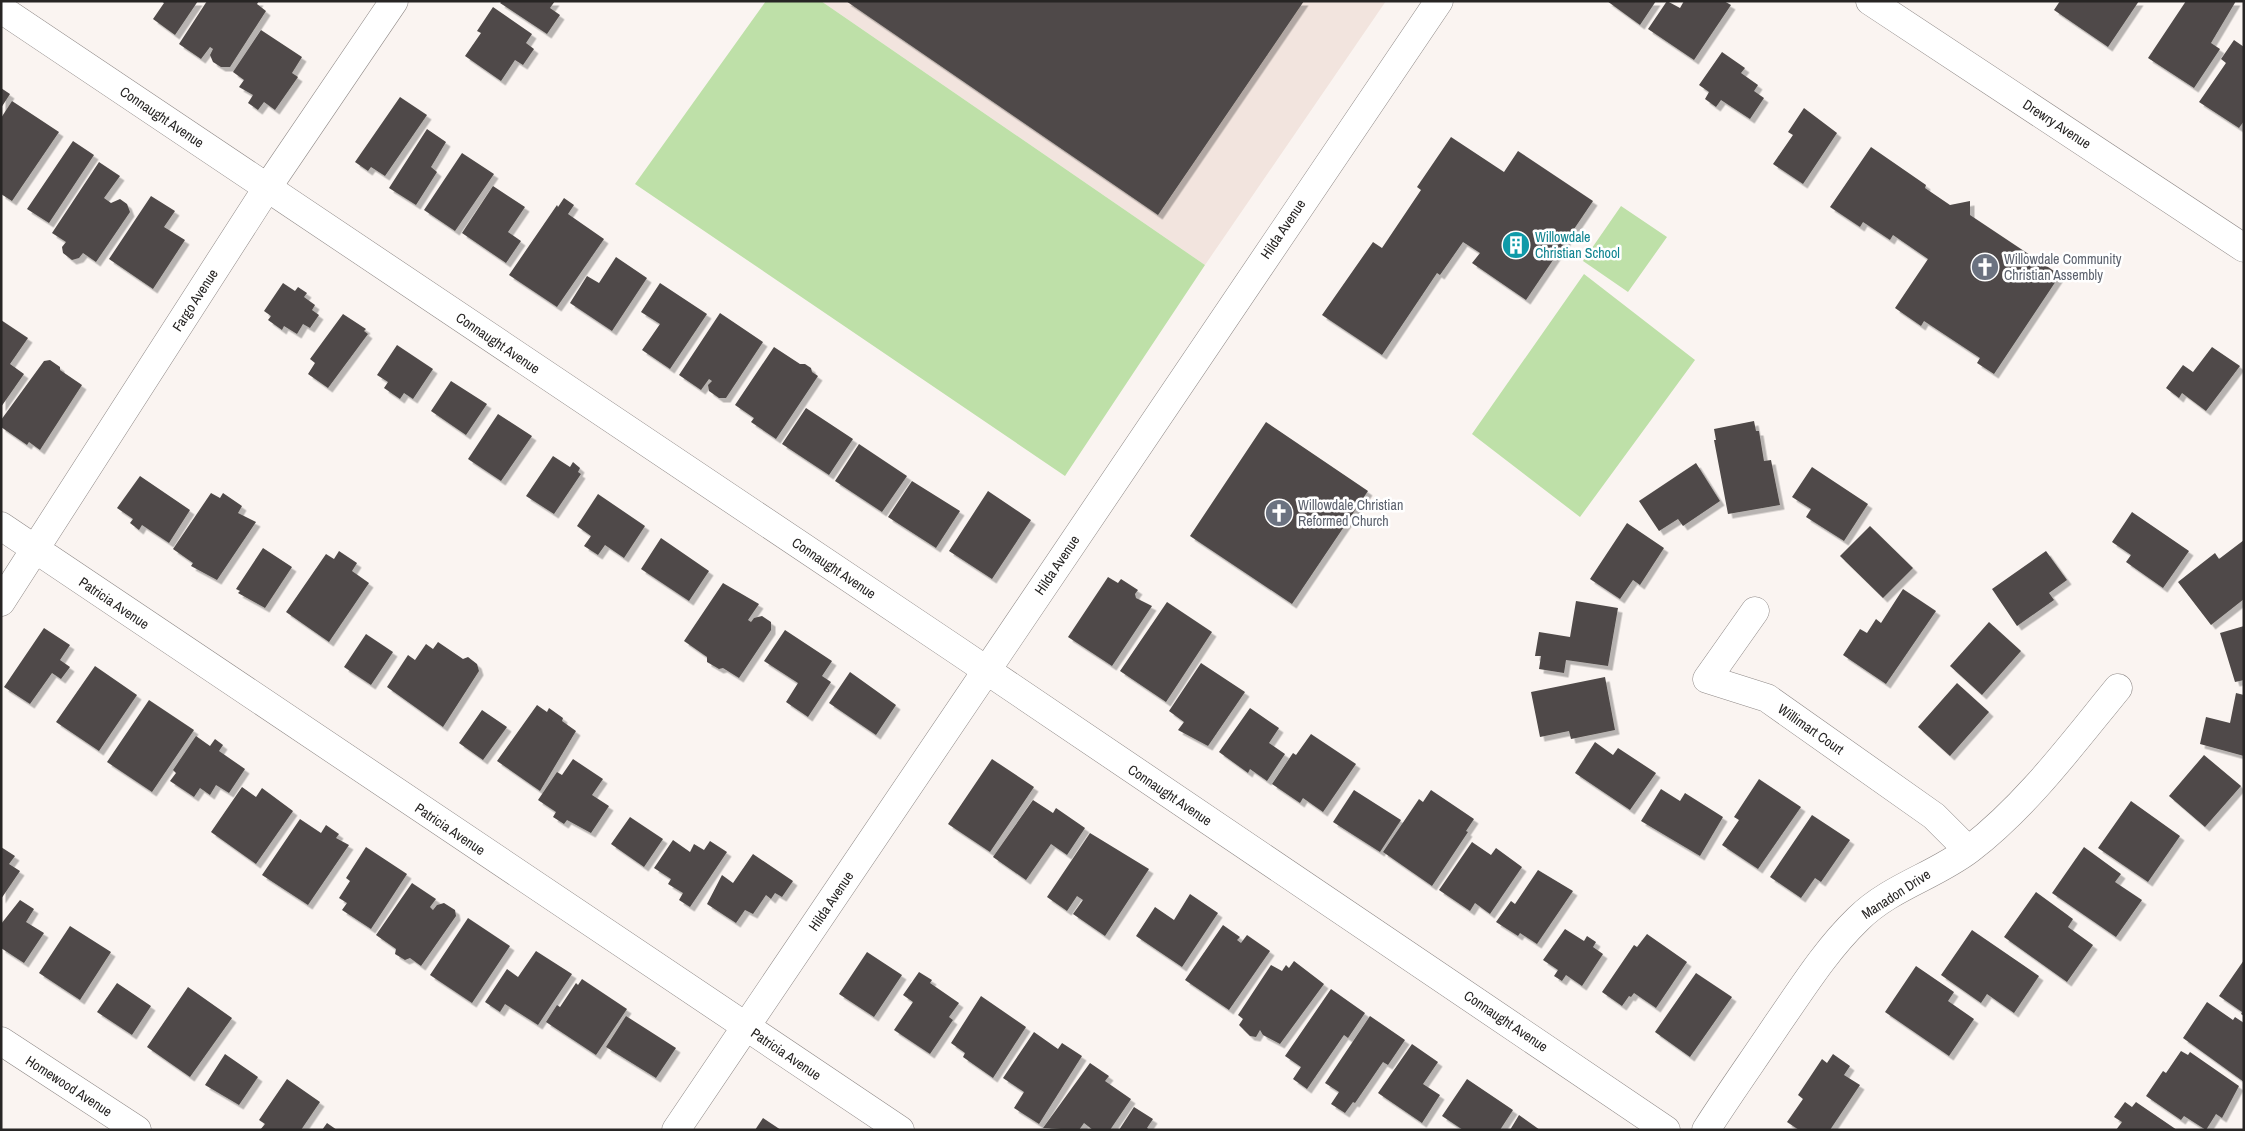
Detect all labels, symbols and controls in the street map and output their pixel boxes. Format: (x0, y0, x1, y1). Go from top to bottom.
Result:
street label: Connaught Avenue (117, 82, 207, 152)
street label: Drewry Avenue (2020, 95, 2094, 153)
street label: Hilda Avenue (1256, 196, 1310, 262)
place label: Willowdale Christian School (1535, 228, 1620, 262)
building icon: Willowdale Christian School (1501, 230, 1531, 260)
place label: Willowdale Community Christian Assembly (2004, 250, 2122, 284)
church icon: Willowdale Community Christian Assembly (1970, 252, 2000, 282)
street label: Fargo Avenue (168, 265, 222, 335)
street label: Connaught Avenue (453, 308, 543, 378)
place label: Willowdale Christian Reformed Church (1298, 496, 1403, 530)
church icon: Willowdale Christian Reformed Church (1264, 498, 1294, 528)
street label: Hilda Avenue (1030, 532, 1084, 598)
street label: Connaught Avenue (789, 533, 879, 603)
street label: Patricia Avenue (75, 573, 153, 633)
street label: Willimart Court (1774, 700, 1848, 758)
street label: Connaught Avenue (1125, 760, 1215, 830)
street label: Patricia Avenue (411, 799, 489, 859)
street label: Manadon Drive (1858, 865, 1934, 923)
street label: Hilda Avenue (804, 868, 858, 934)
street label: Connaught Avenue (1461, 986, 1551, 1056)
street label: Patricia Avenue (747, 1024, 825, 1084)
street label: Homewood Avenue (22, 1051, 116, 1121)

